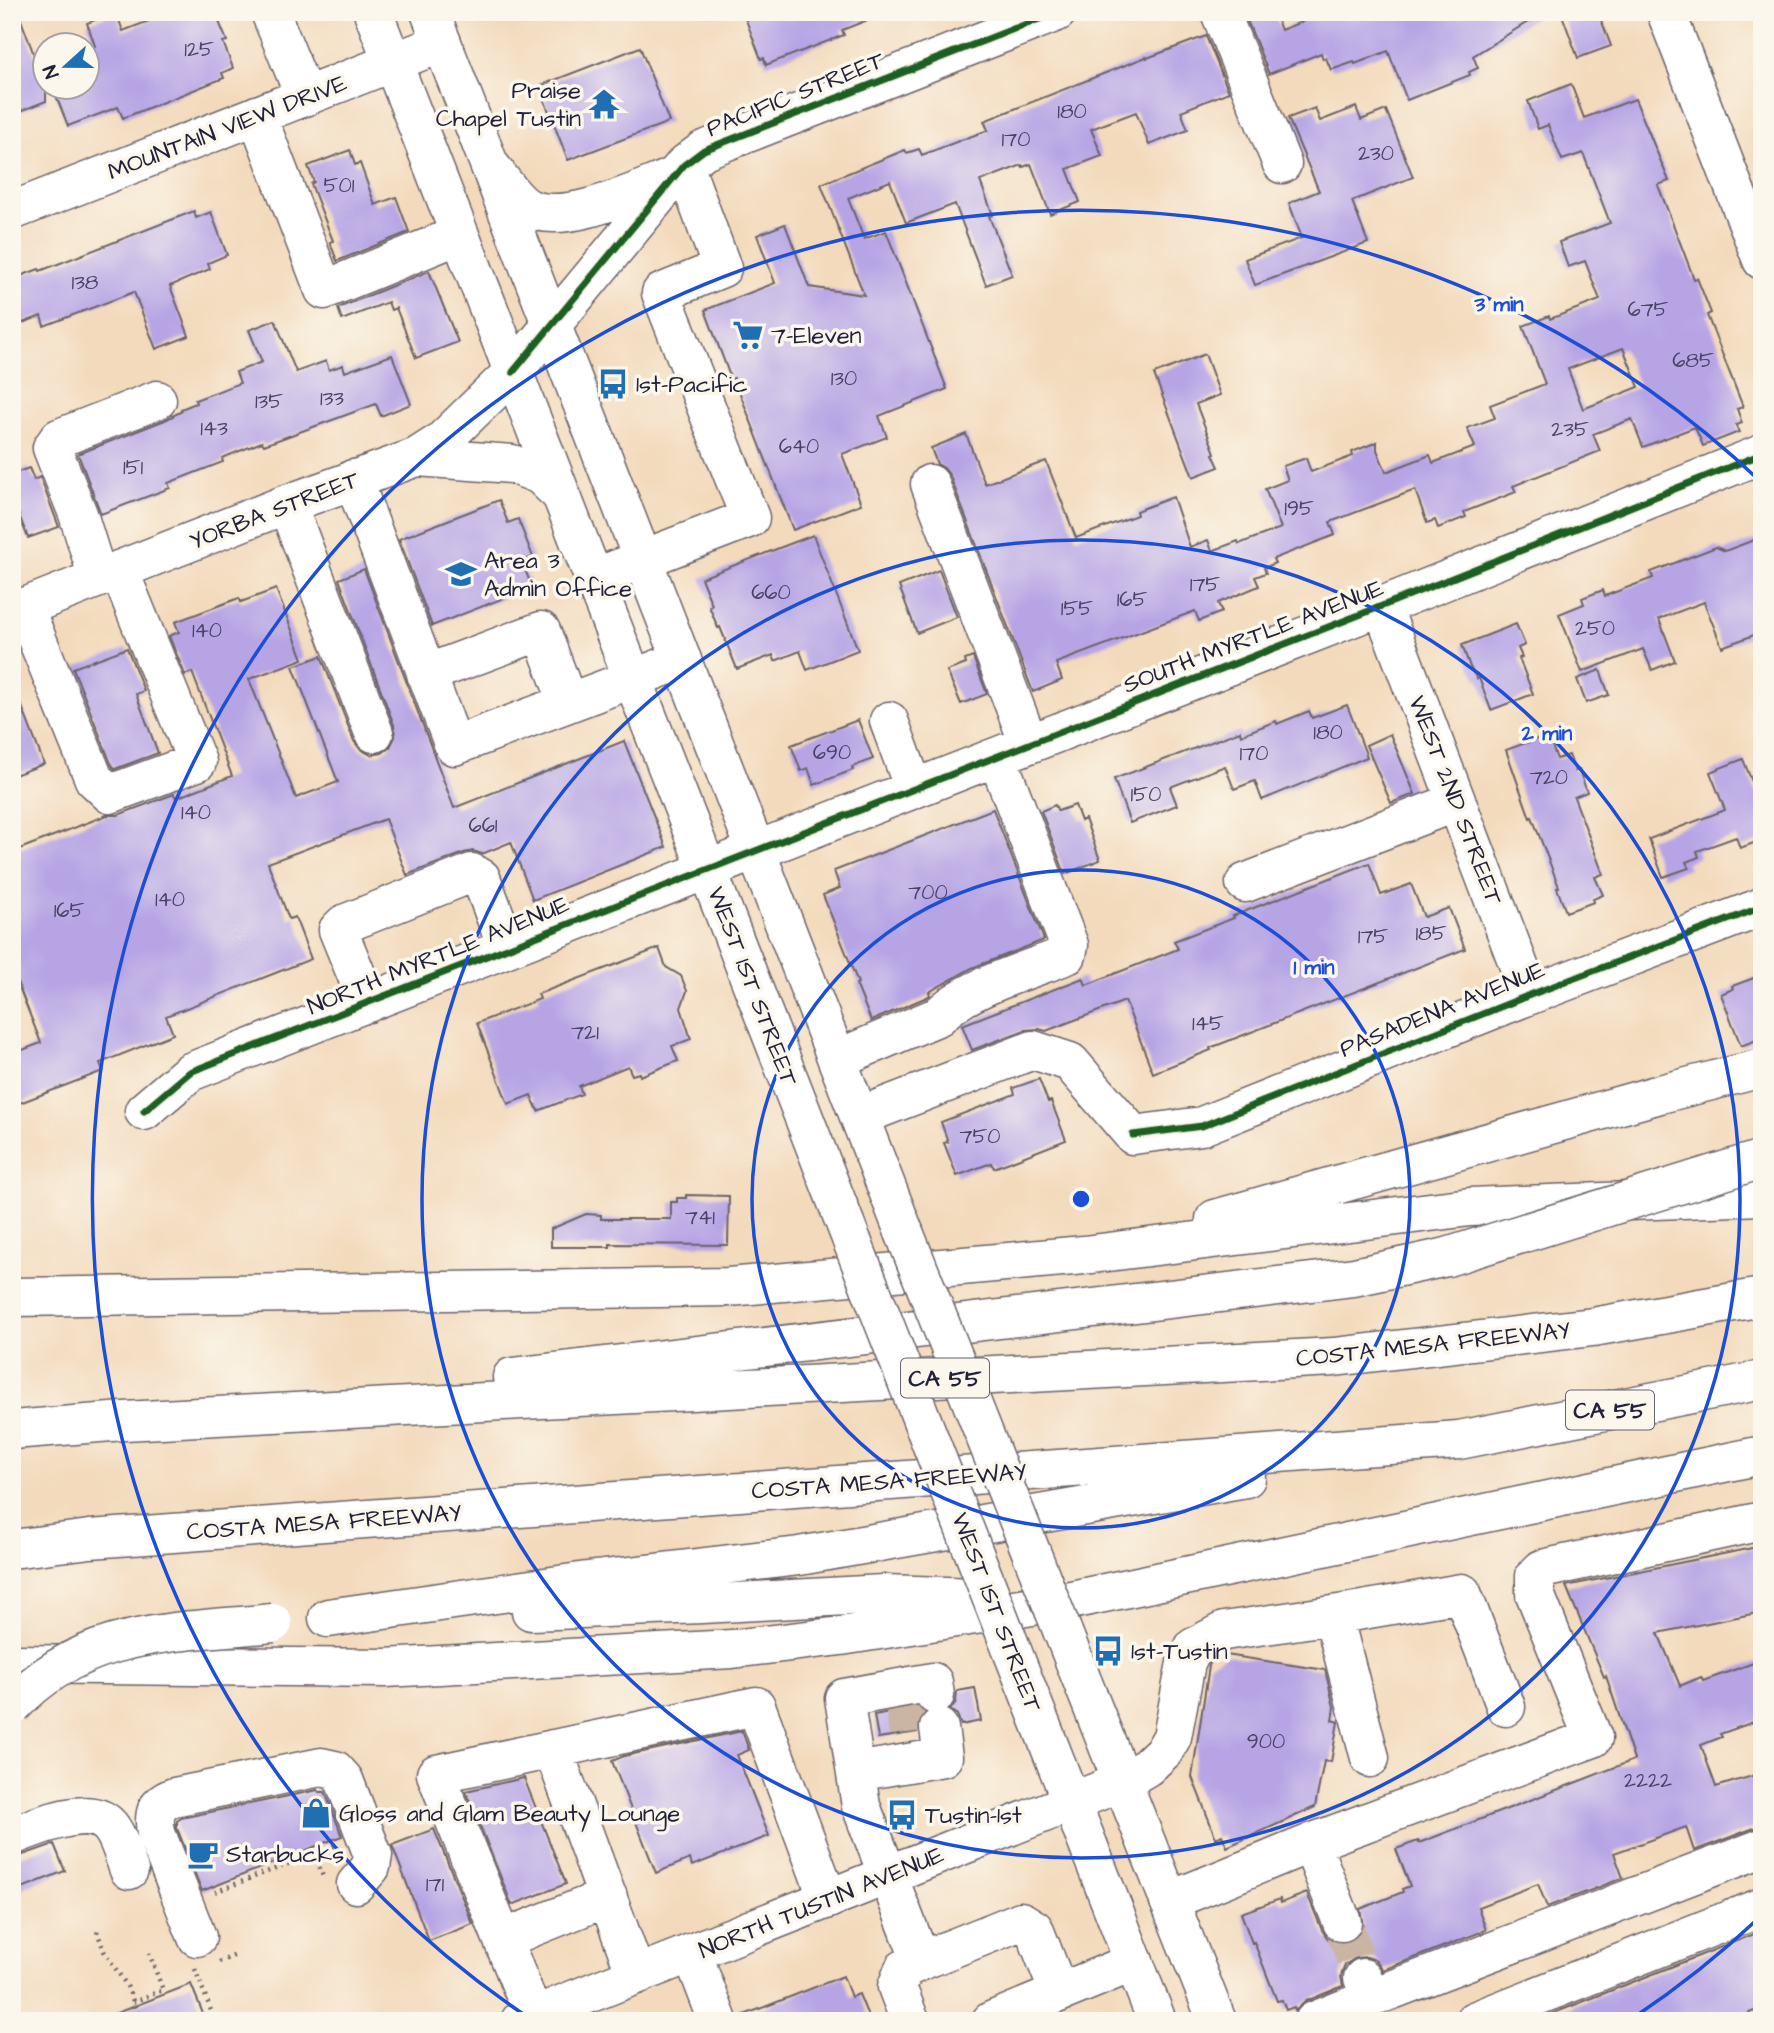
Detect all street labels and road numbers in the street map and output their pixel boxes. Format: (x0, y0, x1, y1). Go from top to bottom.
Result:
street label: PACIFIC STREET (701, 44, 889, 146)
street label: MOUNTAIN VIEW DRIVE (103, 67, 352, 189)
street label: YORBA STREET (185, 463, 364, 559)
street label: SOUTH MYRTLE AVENUE (1118, 572, 1389, 702)
street label: WEST 2ND STREET (1399, 691, 1511, 910)
street label: WEST 1ST STREET (698, 882, 806, 1091)
street label: NORTH MYRTLE AVENUE (302, 888, 574, 1024)
street label: PASADENA AVENUE (1335, 953, 1550, 1067)
street label: COSTA MESA FREEWAY (1294, 1314, 1572, 1376)
road number: CA 55 (901, 1358, 989, 1398)
road number: CA 55 (1566, 1390, 1654, 1429)
street label: COSTA MESA FREEWAY (750, 1455, 1028, 1509)
street label: COSTA MESA FREEWAY (185, 1496, 463, 1550)
street label: WEST 1ST STREET (942, 1508, 1050, 1717)
street label: NORTH TUSTIN AVENUE (694, 1838, 949, 1968)

